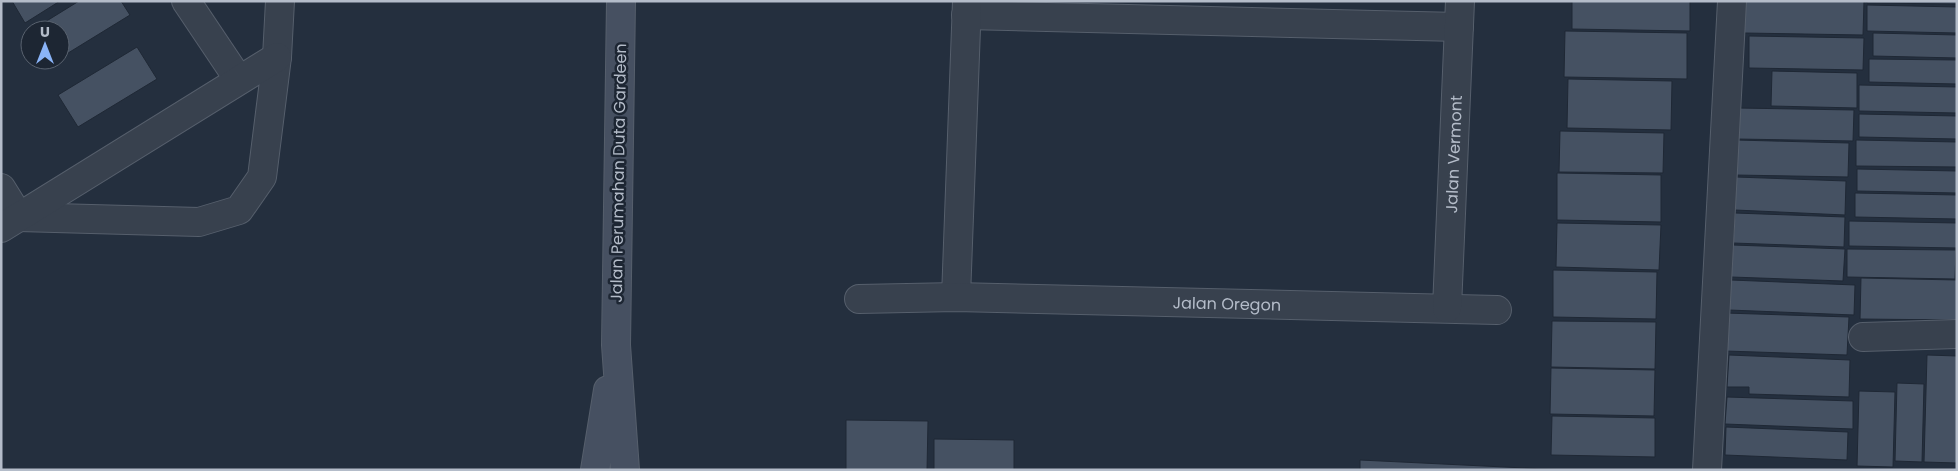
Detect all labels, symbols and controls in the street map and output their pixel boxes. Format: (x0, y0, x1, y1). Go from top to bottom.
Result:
north arrow (20, 20, 70, 70)
text: U (40, 22, 50, 42)
street label: Jalan Perumahan Duta Gardeen (605, 43, 632, 303)
street label: Jalan Vermont (1440, 94, 1468, 214)
street label: Jalan Oregon (1172, 291, 1281, 317)

